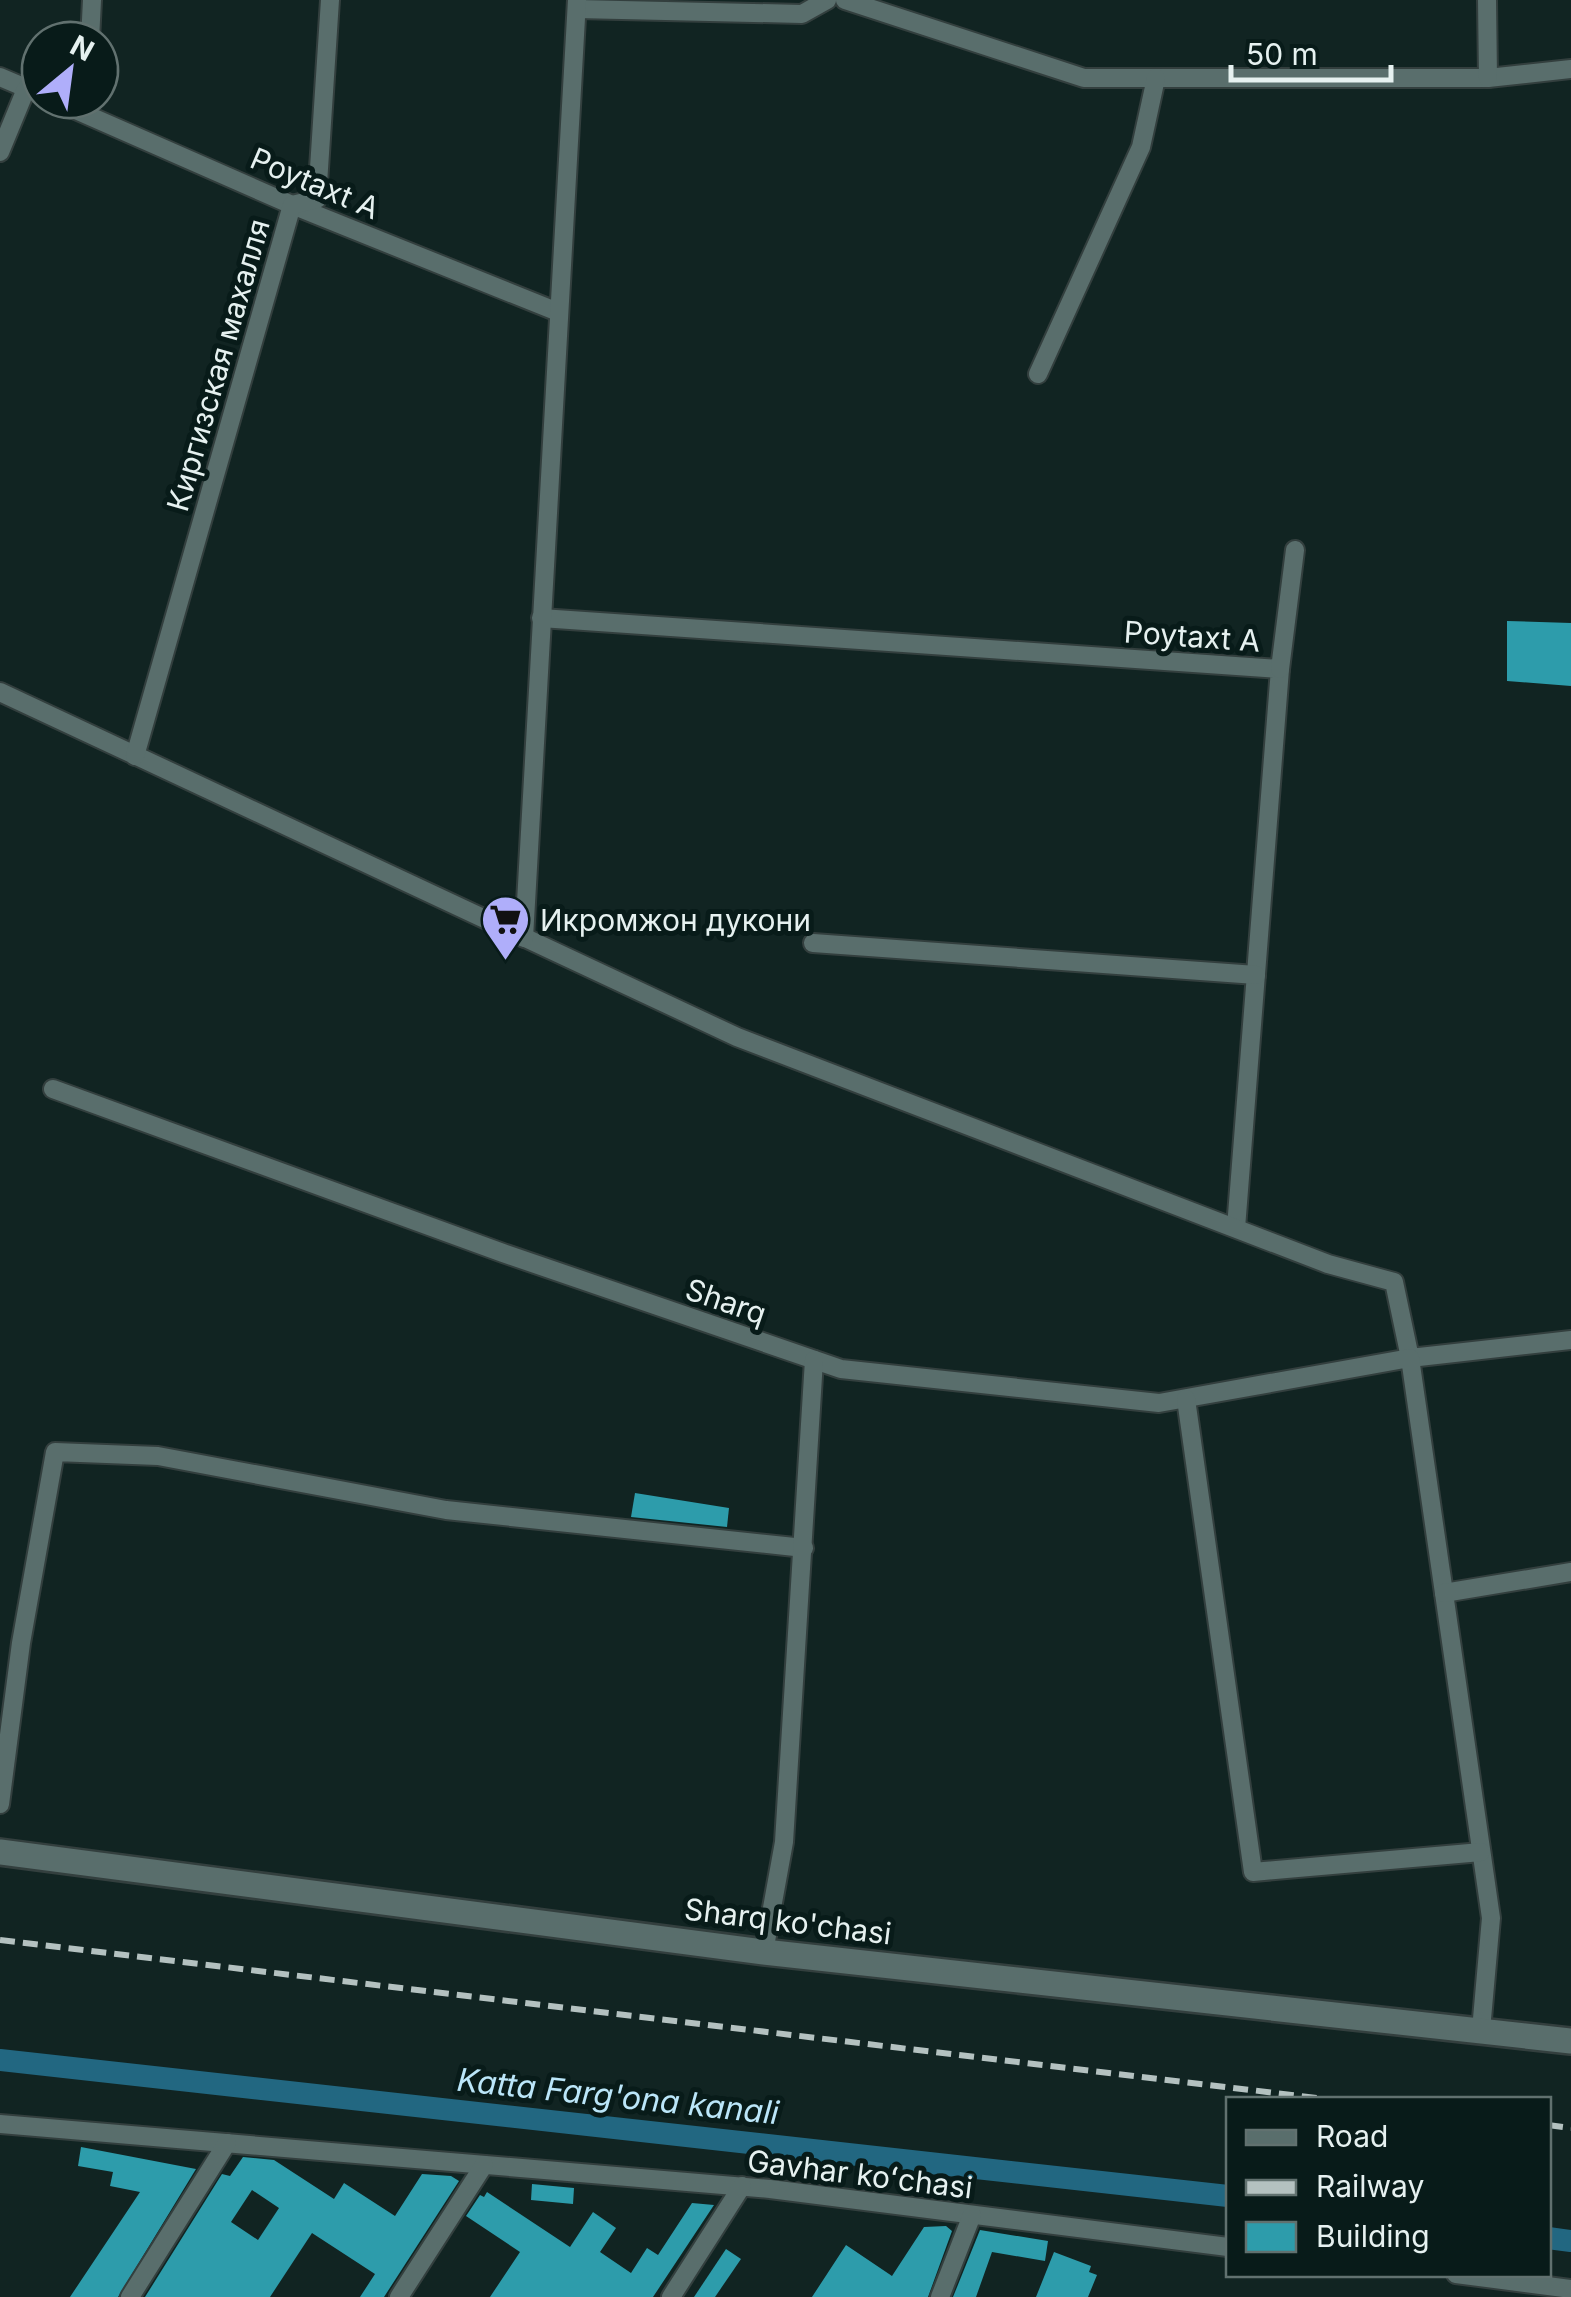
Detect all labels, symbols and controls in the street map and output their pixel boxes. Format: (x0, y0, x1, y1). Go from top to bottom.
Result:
north arrow (20, 20, 120, 120)
scale bar (1231, 20, 1391, 82)
text: N (65, 28, 100, 68)
text: 50 m (1246, 36, 1318, 72)
street label: Poytaxt A (245, 140, 385, 226)
street label: Киргизская махалля (159, 215, 277, 515)
street label: Poytaxt A (1123, 613, 1261, 659)
supermarket icon: Икромжон дукони (479, 894, 531, 962)
place label: Икромжон дукони (540, 902, 811, 938)
street label: Sharq (681, 1270, 771, 1332)
street label: Sharq ko'chasi (683, 1890, 893, 1952)
water label: Katta Farg'ona kanali (455, 2060, 782, 2132)
legend (1226, 2097, 1551, 2277)
text: Road (1316, 2118, 1388, 2154)
street label: Gavhar koʻchasi (745, 2142, 975, 2206)
text: Railway (1316, 2168, 1424, 2204)
text: Building (1316, 2218, 1430, 2254)

